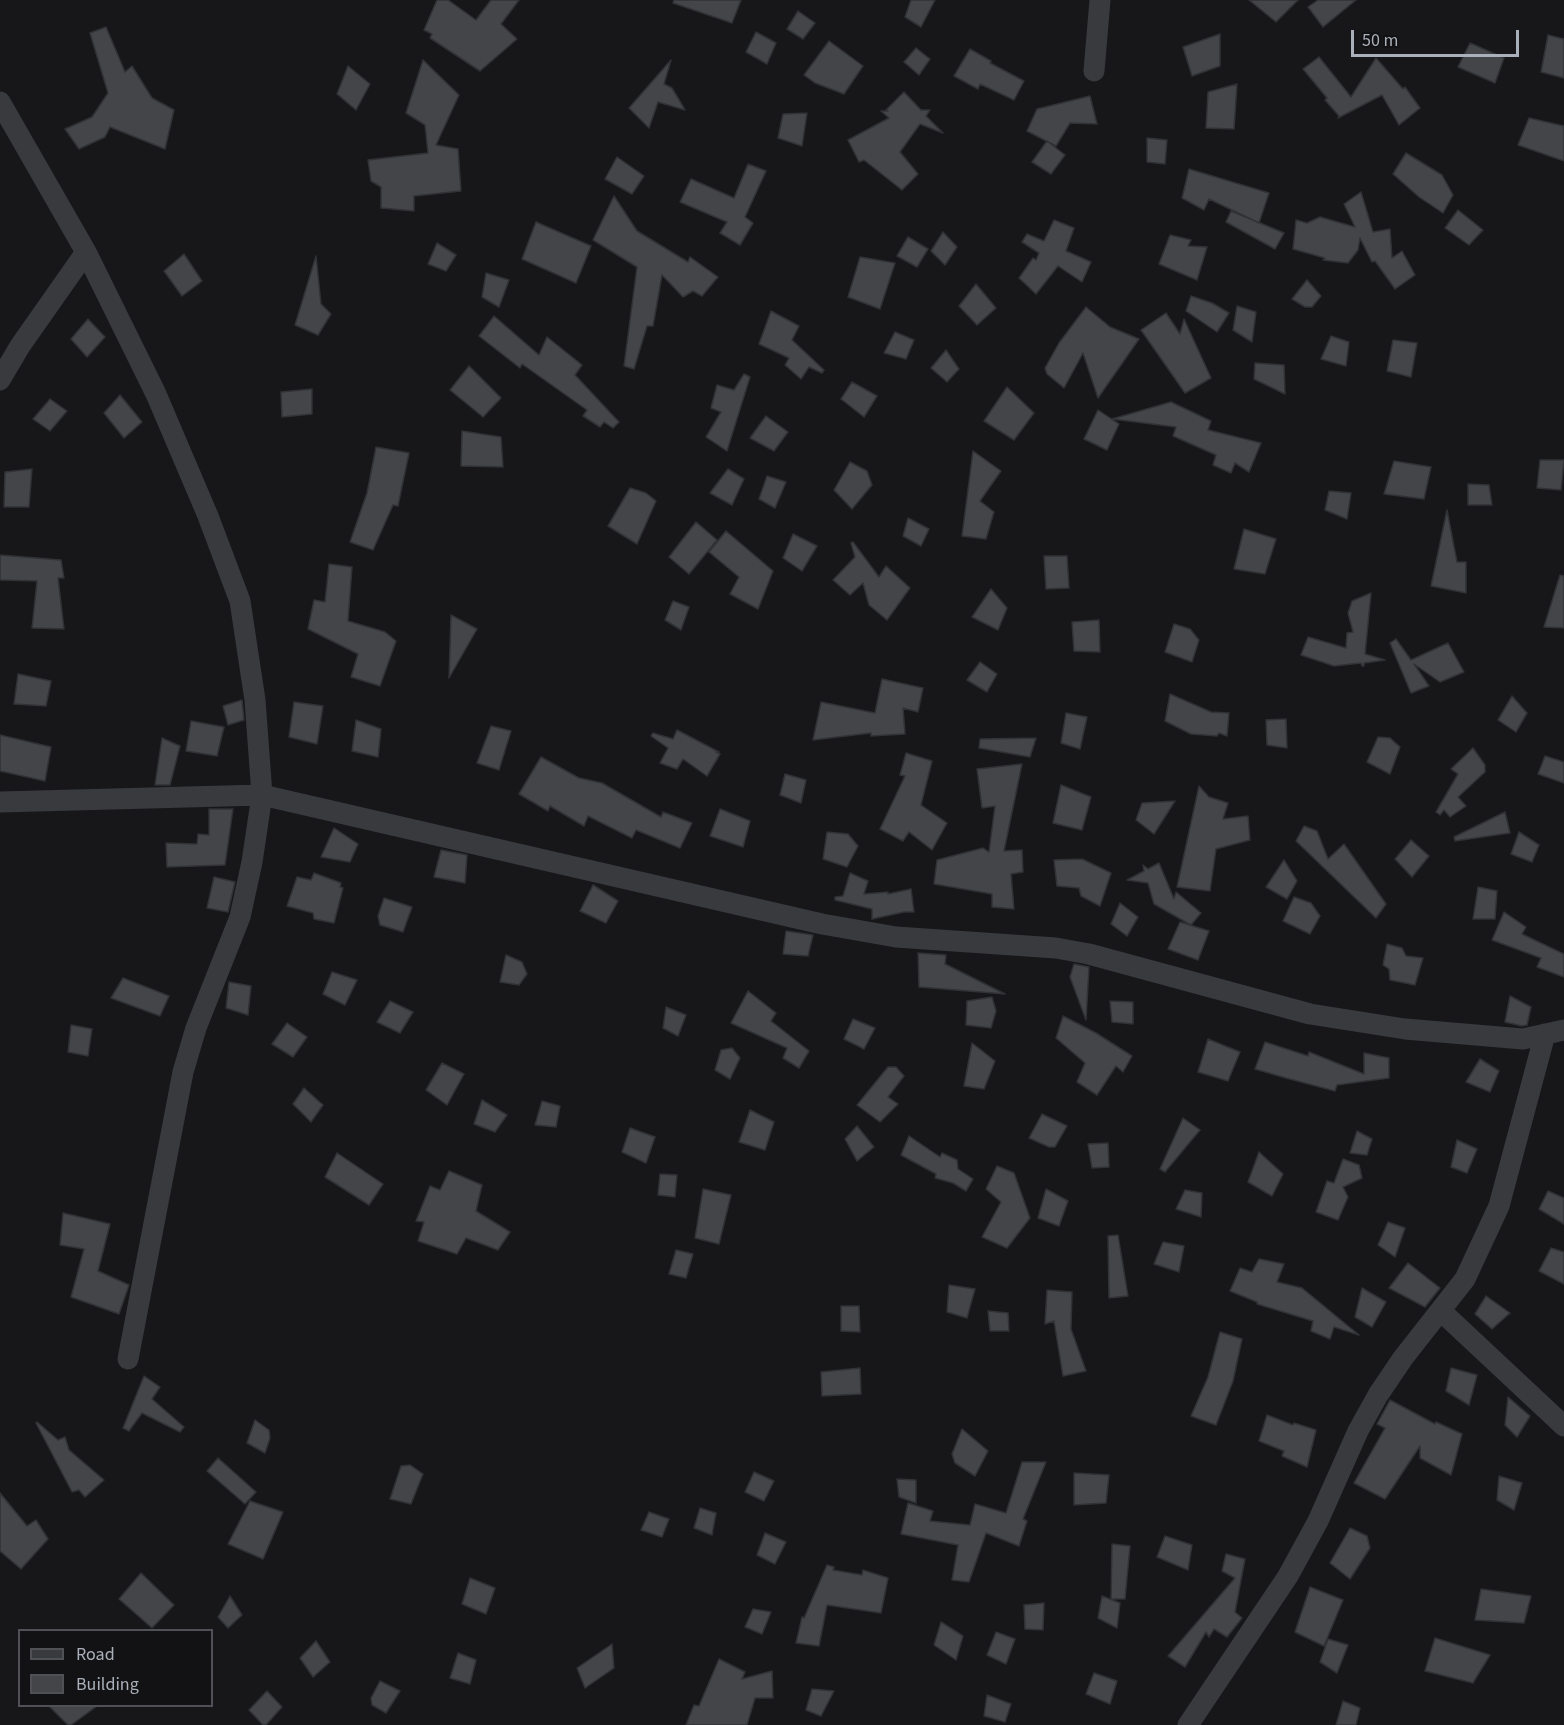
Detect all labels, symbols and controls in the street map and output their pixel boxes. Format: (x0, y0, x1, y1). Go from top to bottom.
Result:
scale bar (1354, 18, 1522, 56)
text: 50 m (1362, 28, 1398, 53)
legend (18, 1629, 213, 1707)
text: Road (76, 1642, 115, 1667)
text: Building (76, 1672, 139, 1697)

